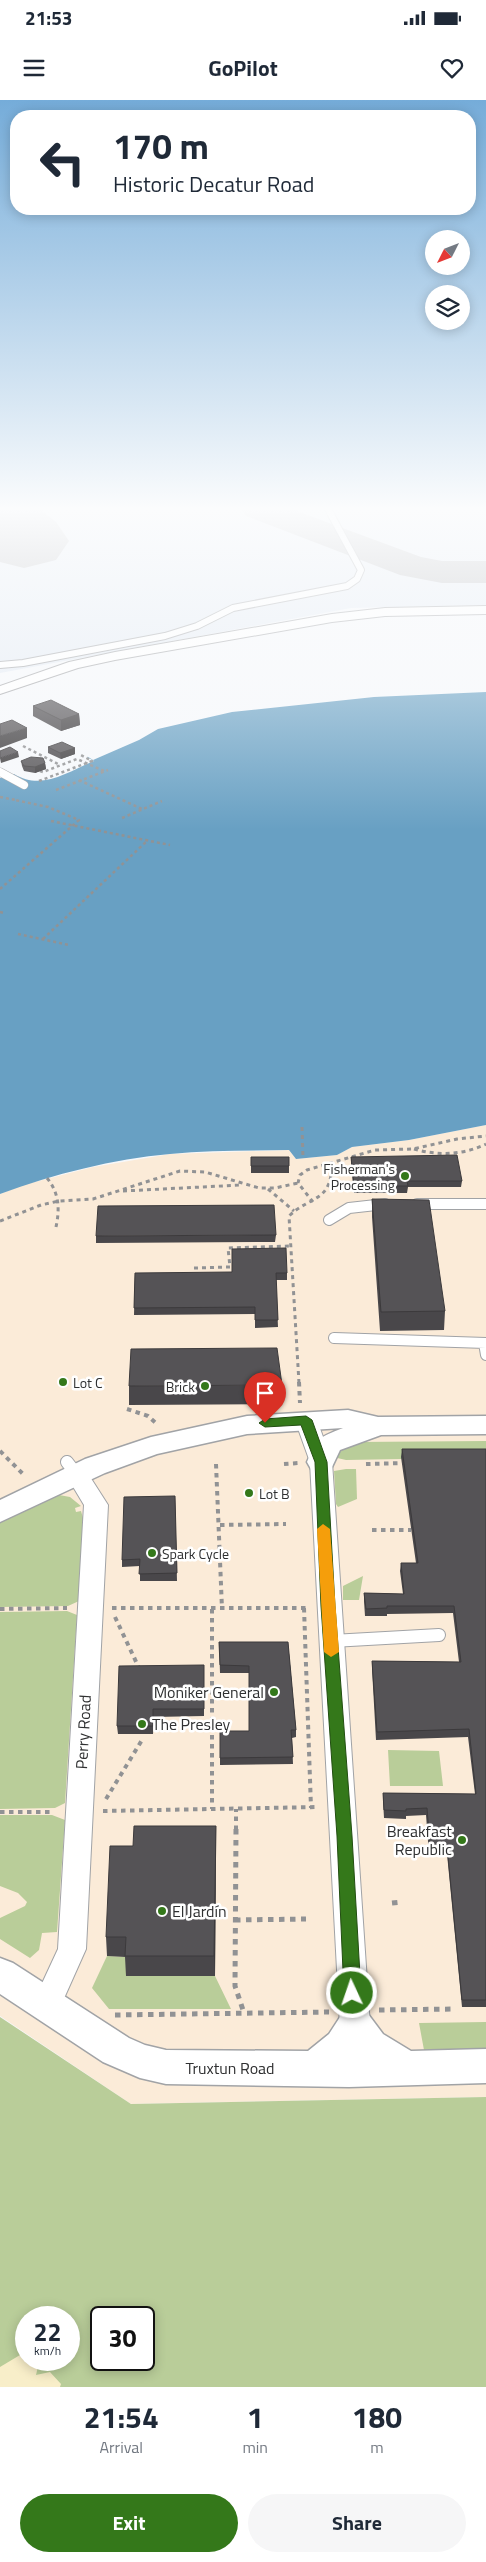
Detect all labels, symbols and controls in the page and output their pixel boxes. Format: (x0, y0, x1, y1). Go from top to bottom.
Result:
text: 21:53 (25, 3, 72, 32)
text: GoPilot (208, 51, 278, 85)
icon: menu (20, 54, 48, 82)
icon: heart (438, 54, 466, 82)
text: 170 m (113, 119, 209, 173)
icon: left (30, 130, 95, 195)
text: Historic Decatur Road (113, 167, 315, 201)
north arrow (425, 230, 470, 275)
map controls (425, 230, 470, 330)
button: layers (425, 285, 470, 330)
place label: Fisherman's Processing (323, 1158, 395, 1195)
marker: Fisherman's Processing (399, 1170, 411, 1182)
place label: Lot C (73, 1372, 103, 1393)
pin (244, 1372, 286, 1423)
marker: Lot C (57, 1376, 69, 1388)
place label: Brick (166, 1376, 195, 1397)
icon: arrive (251, 1379, 279, 1407)
marker: Brick (199, 1380, 211, 1392)
place label: Lot B (259, 1483, 290, 1504)
marker: Lot B (243, 1487, 255, 1499)
place label: Spark Cycle (162, 1543, 229, 1564)
marker: Spark Cycle (146, 1547, 158, 1559)
place label: Moniker General (154, 1680, 264, 1704)
marker: Moniker General (268, 1686, 280, 1698)
street label: Perry Road (69, 1694, 97, 1770)
place label: The Presley (152, 1712, 231, 1736)
marker: The Presley (136, 1718, 148, 1730)
place label: Breakfast Republic (387, 1819, 452, 1861)
marker: Breakfast Republic (456, 1834, 468, 1846)
place label: El Jardín (172, 1899, 227, 1923)
marker: El Jardín (156, 1905, 168, 1917)
position arrow (325, 1966, 377, 2018)
street label: Truxtun Road (185, 2056, 275, 2080)
speed limit sign: 30 (90, 2306, 155, 2371)
text: 22 (33, 2313, 62, 2351)
text: km/h (34, 2341, 61, 2360)
text: 21:54 (84, 2394, 159, 2440)
text: 1 (247, 2394, 264, 2440)
text: 180 (352, 2394, 402, 2440)
text: Arrival (100, 2435, 143, 2459)
text: min (242, 2435, 268, 2459)
text: m (370, 2435, 384, 2459)
button: Exit (20, 2494, 238, 2552)
button: Share (248, 2494, 466, 2552)

